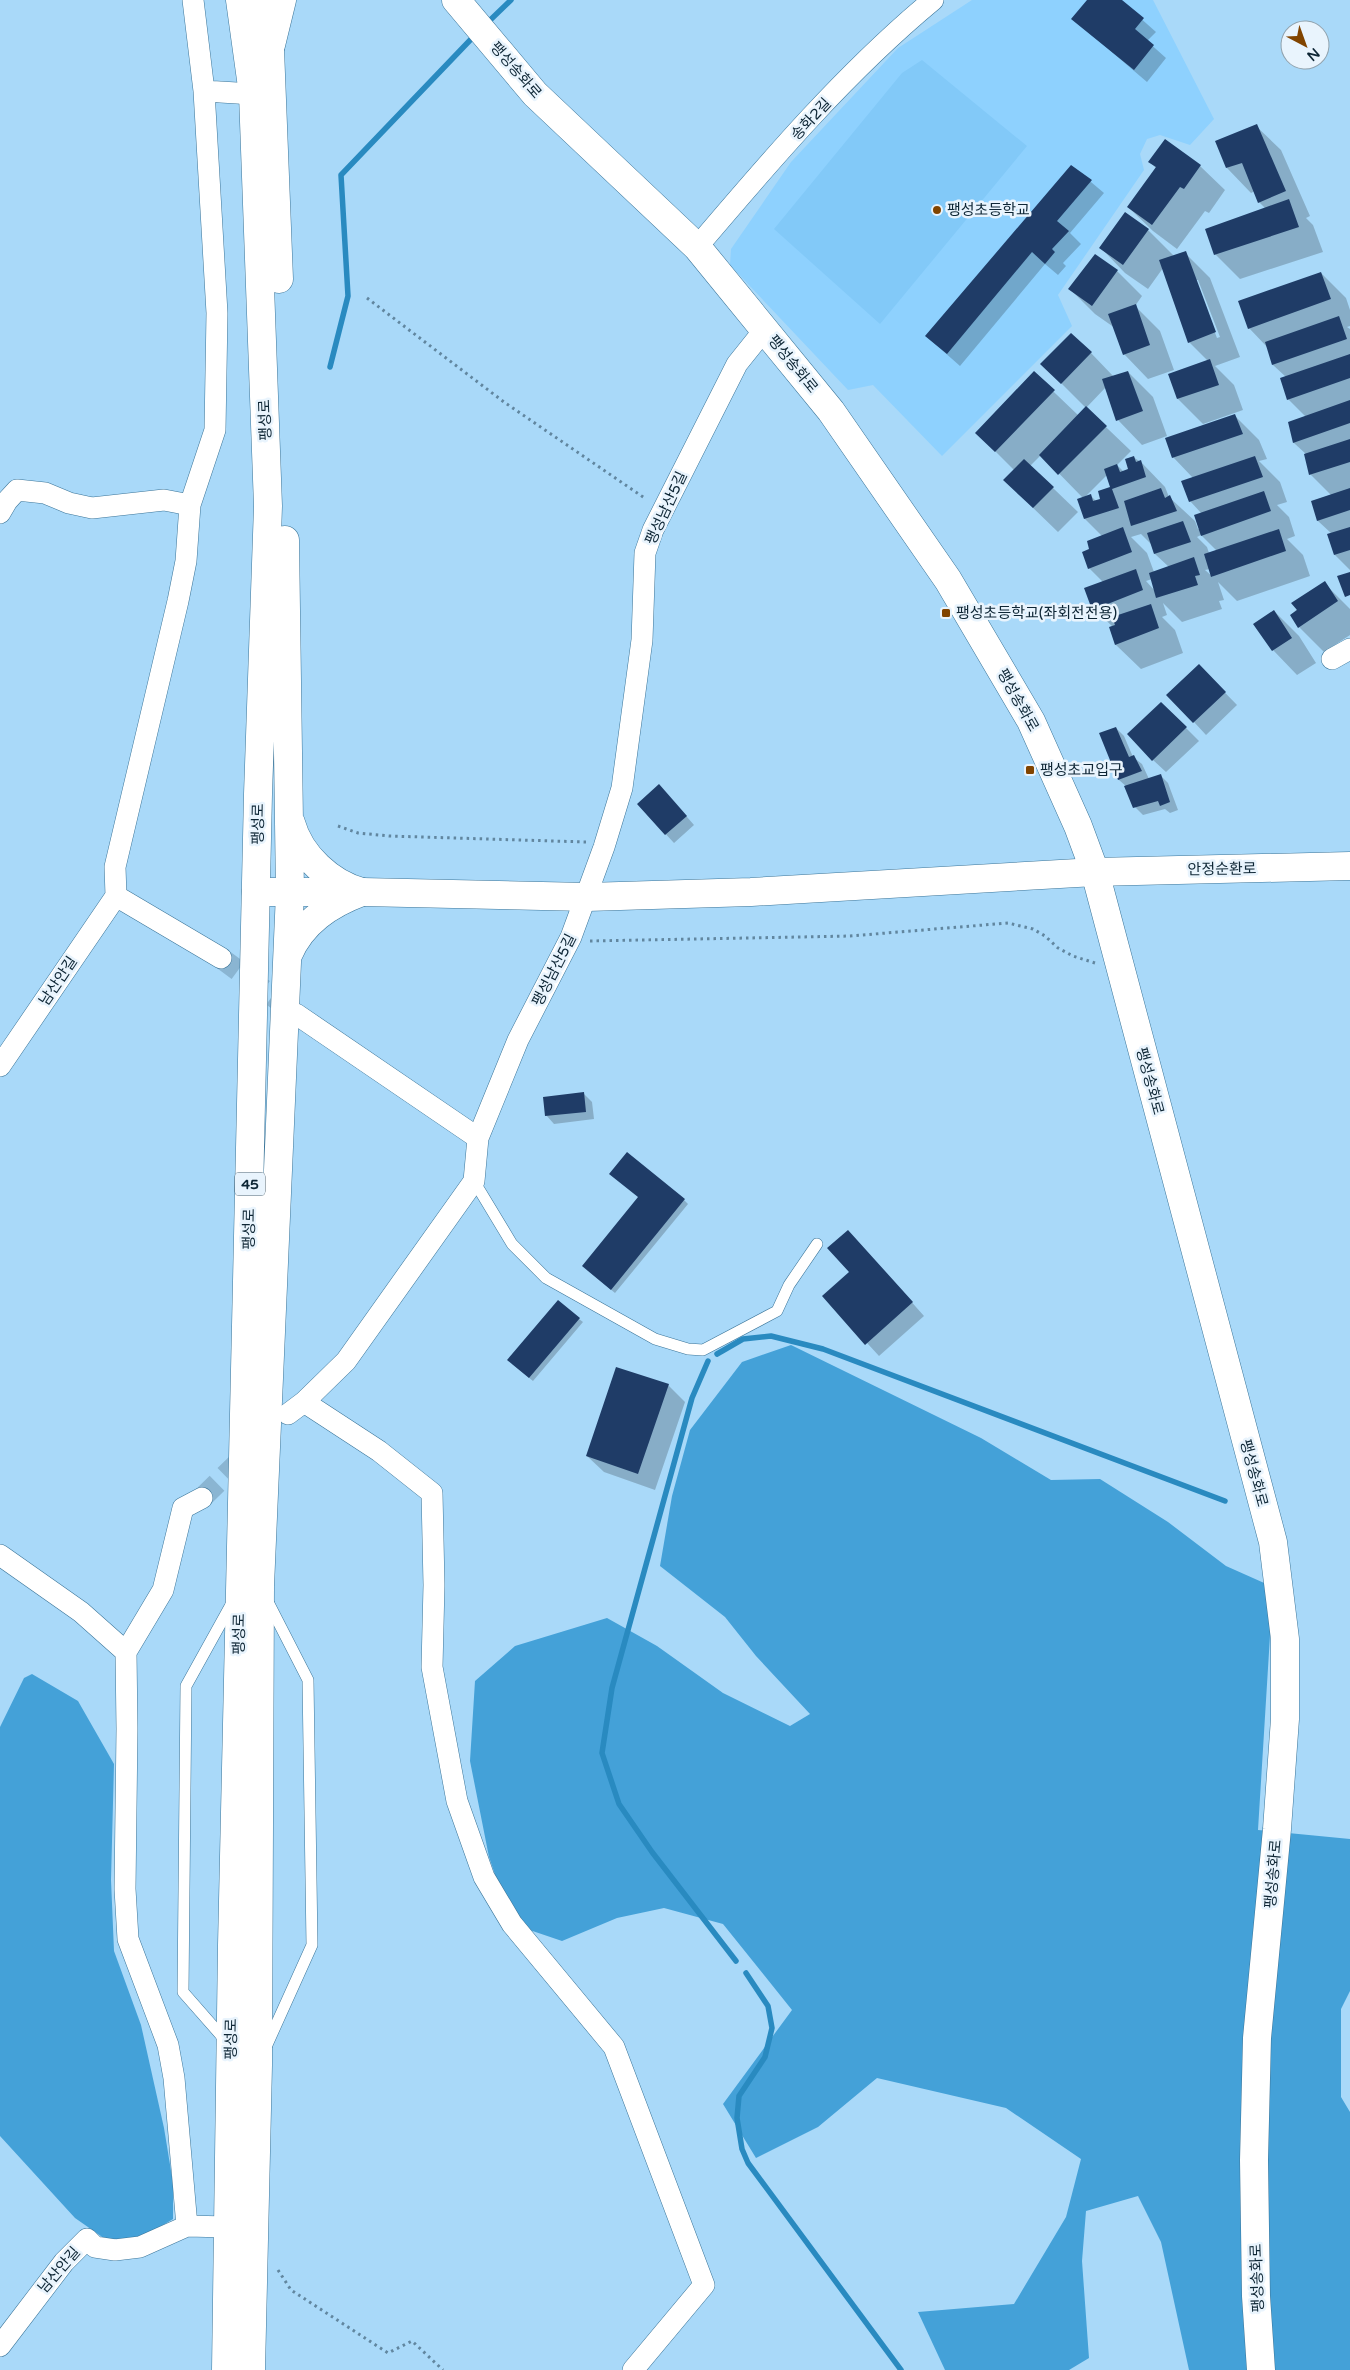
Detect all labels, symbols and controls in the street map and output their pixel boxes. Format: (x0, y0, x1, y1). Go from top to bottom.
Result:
north arrow (1280, 20, 1330, 70)
street label: 팽성송화로 (487, 38, 545, 102)
text: N (1303, 44, 1323, 65)
street label: 송화2길 (787, 94, 835, 144)
place label: 팽성초등학교 (947, 201, 1030, 219)
marker: 팽성초등학교 (931, 204, 943, 216)
street label: 팽성송화로 (764, 332, 822, 396)
street label: 팽성로 (255, 399, 275, 441)
street label: 팽성남산5길 (641, 469, 691, 547)
place label: 팽성초등학교(좌회전전용) (956, 604, 1117, 622)
marker: 팽성초등학교(좌회전전용) (940, 607, 952, 619)
street label: 팽성송화로 (993, 665, 1043, 735)
place label: 팽성초교입구 (1040, 761, 1123, 779)
marker: 팽성초교입구 (1024, 764, 1036, 776)
street label: 팽성로 (249, 803, 267, 845)
street label: 안정순환로 (1187, 859, 1257, 879)
street label: 팽성남산5길 (528, 931, 580, 1009)
street label: 남산안길 (35, 953, 81, 1009)
street label: 팽성송화로 (1132, 1045, 1168, 1117)
road number: 45 (235, 1172, 265, 1196)
street label: 팽성로 (240, 1208, 258, 1250)
street label: 팽성송화로 (1236, 1437, 1272, 1509)
street label: 팽성로 (230, 1613, 248, 1655)
street label: 팽성송화로 (1261, 1839, 1285, 1909)
street label: 팽성로 (222, 2018, 240, 2060)
street label: 남산안길 (34, 2243, 84, 2297)
street label: 팽성송화로 (1247, 2243, 1267, 2313)

